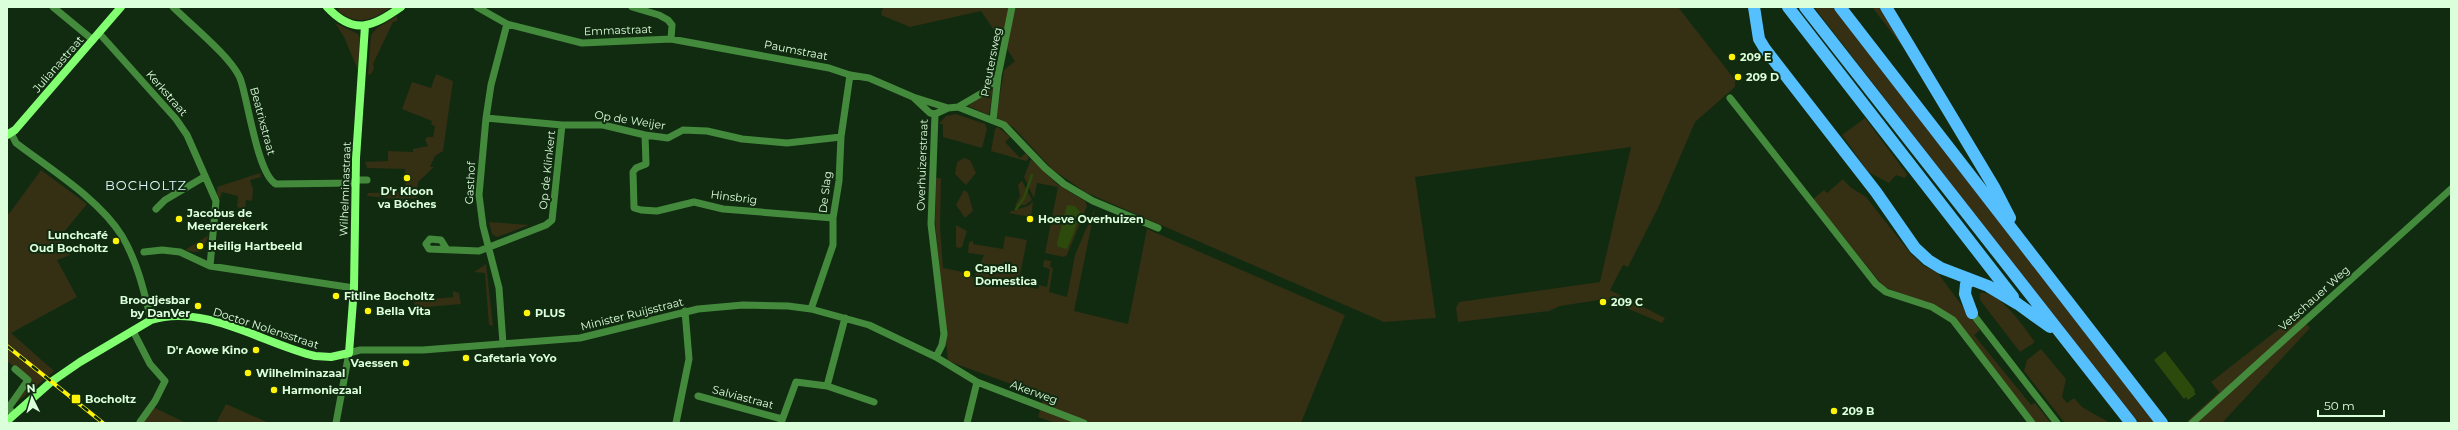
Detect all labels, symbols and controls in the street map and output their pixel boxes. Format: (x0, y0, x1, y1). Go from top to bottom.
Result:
street label: Emmastraat (584, 22, 653, 38)
street label: Preutersweg (977, 26, 1005, 98)
street label: Julianastraat (29, 32, 87, 96)
street label: Paumstraat (763, 37, 830, 63)
place label: 209 E (1740, 50, 1771, 64)
marker: 209 E (1727, 52, 1737, 62)
street label: Kerkstraat (143, 67, 191, 119)
place label: 209 D (1746, 70, 1779, 84)
marker: 209 D (1733, 72, 1743, 82)
street label: Beatrixstraat (247, 85, 279, 157)
street label: Op de Weijer (593, 107, 667, 133)
street label: Overhuizerstraat (913, 118, 931, 211)
street label: Op de Klinkert (536, 129, 558, 210)
street label: Wilhelminastraat (336, 141, 354, 237)
street label: Gasthof (462, 160, 478, 205)
street label: De Slag (815, 170, 835, 214)
marker: D'r Kloon va Bóches (402, 173, 412, 183)
district label: BOCHOLTZ (105, 177, 187, 193)
place label: D'r Kloon va Bóches (377, 184, 437, 211)
street label: Hinsbrig (710, 187, 758, 207)
place label: Jacobus de Meerderekerk (186, 206, 269, 233)
place label: Hoeve Overhuizen (1038, 212, 1144, 226)
marker: Jacobus de Meerderekerk (174, 214, 184, 224)
marker: Hoeve Overhuizen (1025, 214, 1035, 224)
place label: Lunchcafé Oud Bocholtz (29, 228, 108, 255)
marker: Lunchcafé Oud Bocholtz (111, 236, 121, 246)
place label: Heilig Hartbeeld (208, 239, 302, 253)
marker: Heilig Hartbeeld (195, 241, 205, 251)
place label: Capella Domestica (975, 261, 1037, 288)
street label: Vetschauer Weg (2276, 262, 2352, 334)
marker: Capella Domestica (962, 269, 972, 279)
place label: Fitline Bocholtz (344, 289, 434, 303)
marker: Fitline Bocholtz (331, 291, 341, 301)
place label: Broodjesbar by DanVer (120, 293, 190, 320)
street label: Minister Ruijsstraat (579, 294, 685, 334)
place label: 209 C (1611, 295, 1643, 309)
marker: 209 C (1598, 297, 1608, 307)
marker: Broodjesbar by DanVer (193, 301, 203, 311)
street label: Doctor Nolensstraat (211, 304, 321, 352)
place label: Bella Vita (376, 304, 431, 318)
marker: Bella Vita (363, 306, 373, 316)
place label: PLUS (535, 306, 565, 320)
marker: PLUS (522, 308, 532, 318)
place label: D'r Aowe Kino (167, 343, 248, 357)
marker: D'r Aowe Kino (251, 345, 261, 355)
place label: Cafetaria YoYo (474, 351, 557, 365)
marker: Cafetaria YoYo (461, 353, 471, 363)
place label: Vaessen (349, 356, 398, 370)
marker: Vaessen (401, 358, 411, 368)
place label: Wilhelminazaal (256, 366, 345, 380)
marker: Wilhelminazaal (243, 368, 253, 378)
street label: Akerweg (1009, 377, 1059, 407)
north arrow (12, 378, 52, 418)
text: N (26, 381, 36, 395)
street label: Salviastraat (711, 382, 776, 412)
place label: Harmoniezaal (282, 383, 362, 397)
marker: Harmoniezaal (269, 385, 279, 395)
place label: Bocholtz (85, 392, 136, 406)
scale bar (2318, 392, 2384, 418)
marker: Bocholtz (70, 393, 82, 405)
text: 50 m (2324, 398, 2355, 413)
place label: 209 B (1842, 404, 1875, 418)
marker: 209 B (1829, 406, 1839, 416)

